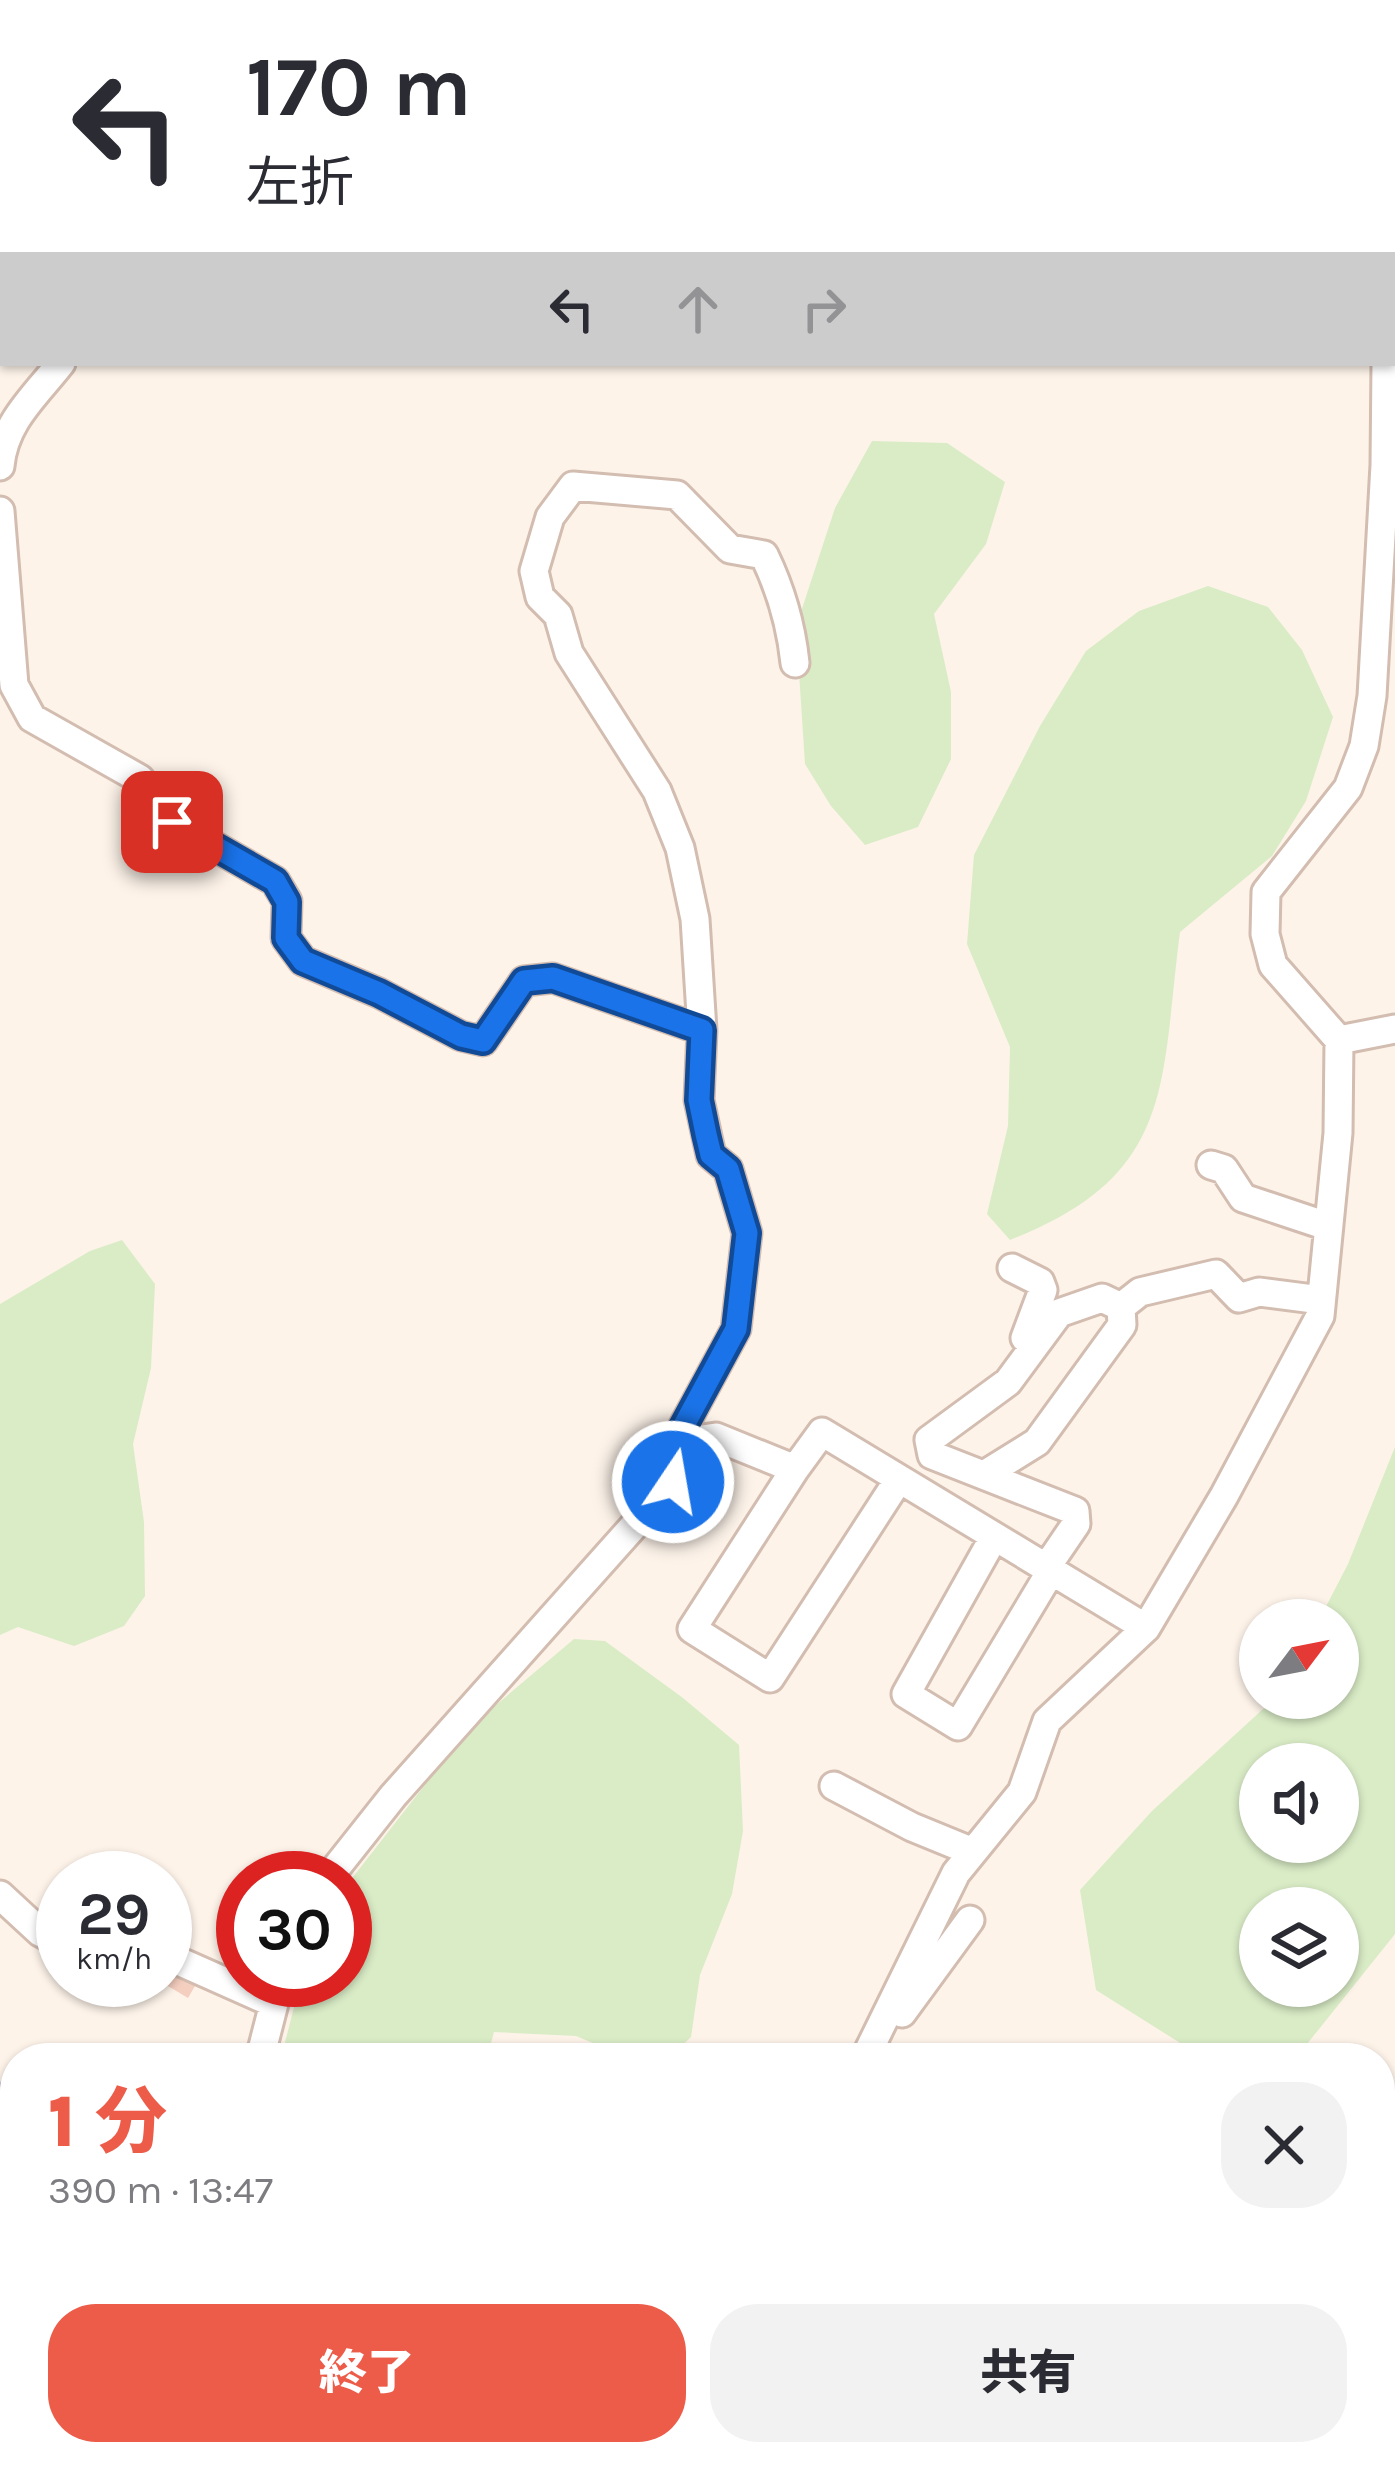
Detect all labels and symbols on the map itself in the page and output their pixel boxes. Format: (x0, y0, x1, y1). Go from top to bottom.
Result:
pin (121, 771, 223, 873)
position arrow (610, 1419, 736, 1545)
north arrow (1239, 1599, 1359, 1719)
speed limit sign: 30 (216, 1851, 372, 2007)

